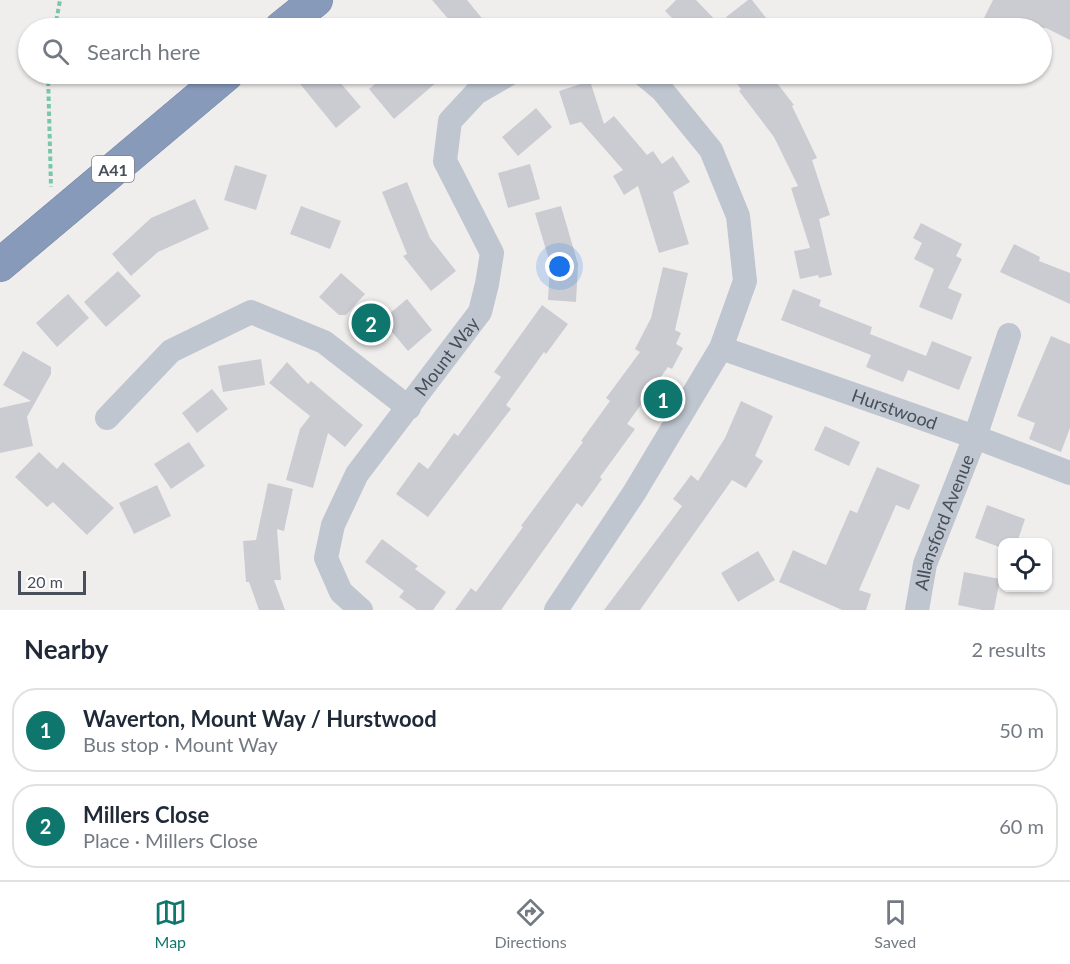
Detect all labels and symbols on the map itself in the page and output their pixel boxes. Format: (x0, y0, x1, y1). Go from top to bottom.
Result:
road number: A41 (92, 156, 134, 182)
your location (545, 252, 574, 281)
pin: 2 (352, 300, 391, 346)
street label: Mount Way (409, 312, 484, 400)
pin: 1 (644, 376, 682, 422)
street label: Hurstwood (849, 384, 940, 434)
street label: Allansford Avenue (910, 451, 978, 592)
scale bar (18, 568, 86, 596)

